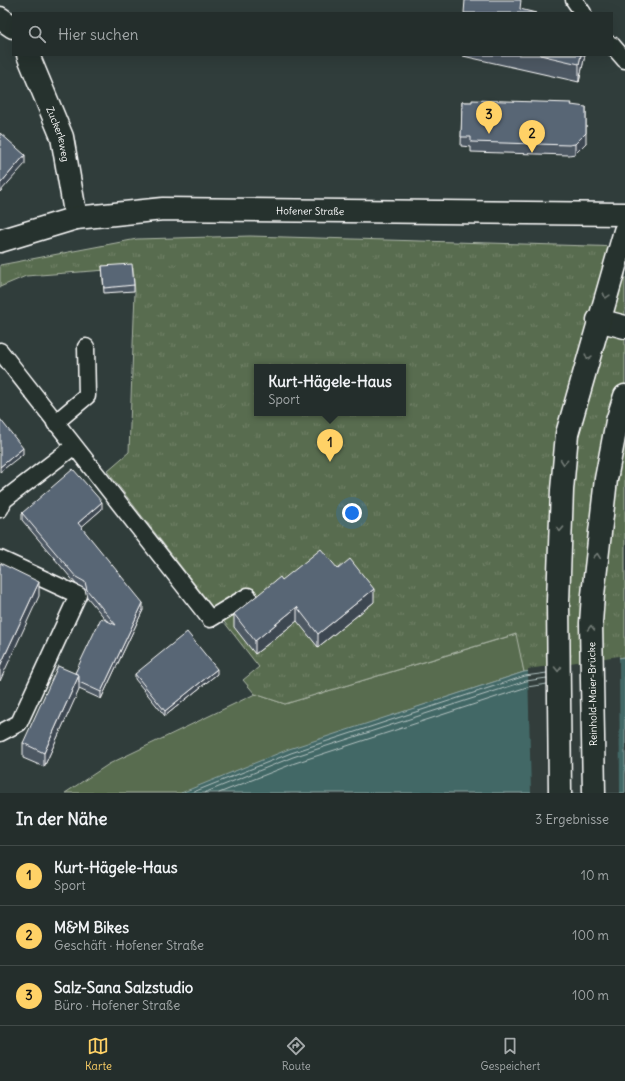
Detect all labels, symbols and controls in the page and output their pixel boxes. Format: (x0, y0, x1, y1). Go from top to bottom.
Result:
search box (12, 12, 613, 56)
icon: search (26, 23, 48, 45)
text: Hier suchen (58, 25, 138, 44)
pin: 3 (476, 101, 502, 134)
street label: Zuckerleweg (43, 105, 72, 163)
pin: 2 (519, 120, 545, 153)
street label: Hofener Straße (276, 204, 344, 218)
one-way arrow (602, 292, 611, 299)
one-way arrow (584, 354, 593, 361)
popup (254, 364, 406, 416)
text: Kurt-Hägele-Haus (268, 372, 392, 391)
text: Sport (268, 391, 300, 408)
pin: 1 (317, 429, 343, 462)
one-way arrow (560, 459, 569, 465)
your location (342, 503, 362, 523)
one-way arrow (556, 526, 565, 532)
one-way arrow (592, 553, 601, 559)
one-way arrow (587, 625, 595, 631)
street label: Reinhold-Maier-Brücke (585, 642, 600, 746)
one-way arrow (554, 666, 562, 672)
text: In der Nähe (16, 808, 108, 830)
text: 3 Ergebnisse (535, 811, 609, 828)
text: Kurt-Hägele-Haus (54, 858, 178, 877)
text: 1 (26, 867, 32, 884)
text: 10 m (581, 867, 609, 884)
text: Sport (54, 877, 86, 894)
text: M&M Bikes (54, 918, 129, 937)
text: 2 (25, 927, 33, 944)
text: 100 m (572, 927, 609, 944)
text: Geschäft · Hofener Straße (54, 937, 204, 954)
text: Salz-Sana Salzstudio (54, 978, 193, 997)
text: 3 (25, 987, 33, 1004)
text: 100 m (572, 987, 609, 1004)
text: Büro · Hofener Straße (54, 997, 180, 1014)
tab: Karte (85, 1035, 112, 1073)
tab: Route (282, 1035, 311, 1073)
tab: Gespeichert (481, 1035, 540, 1073)

